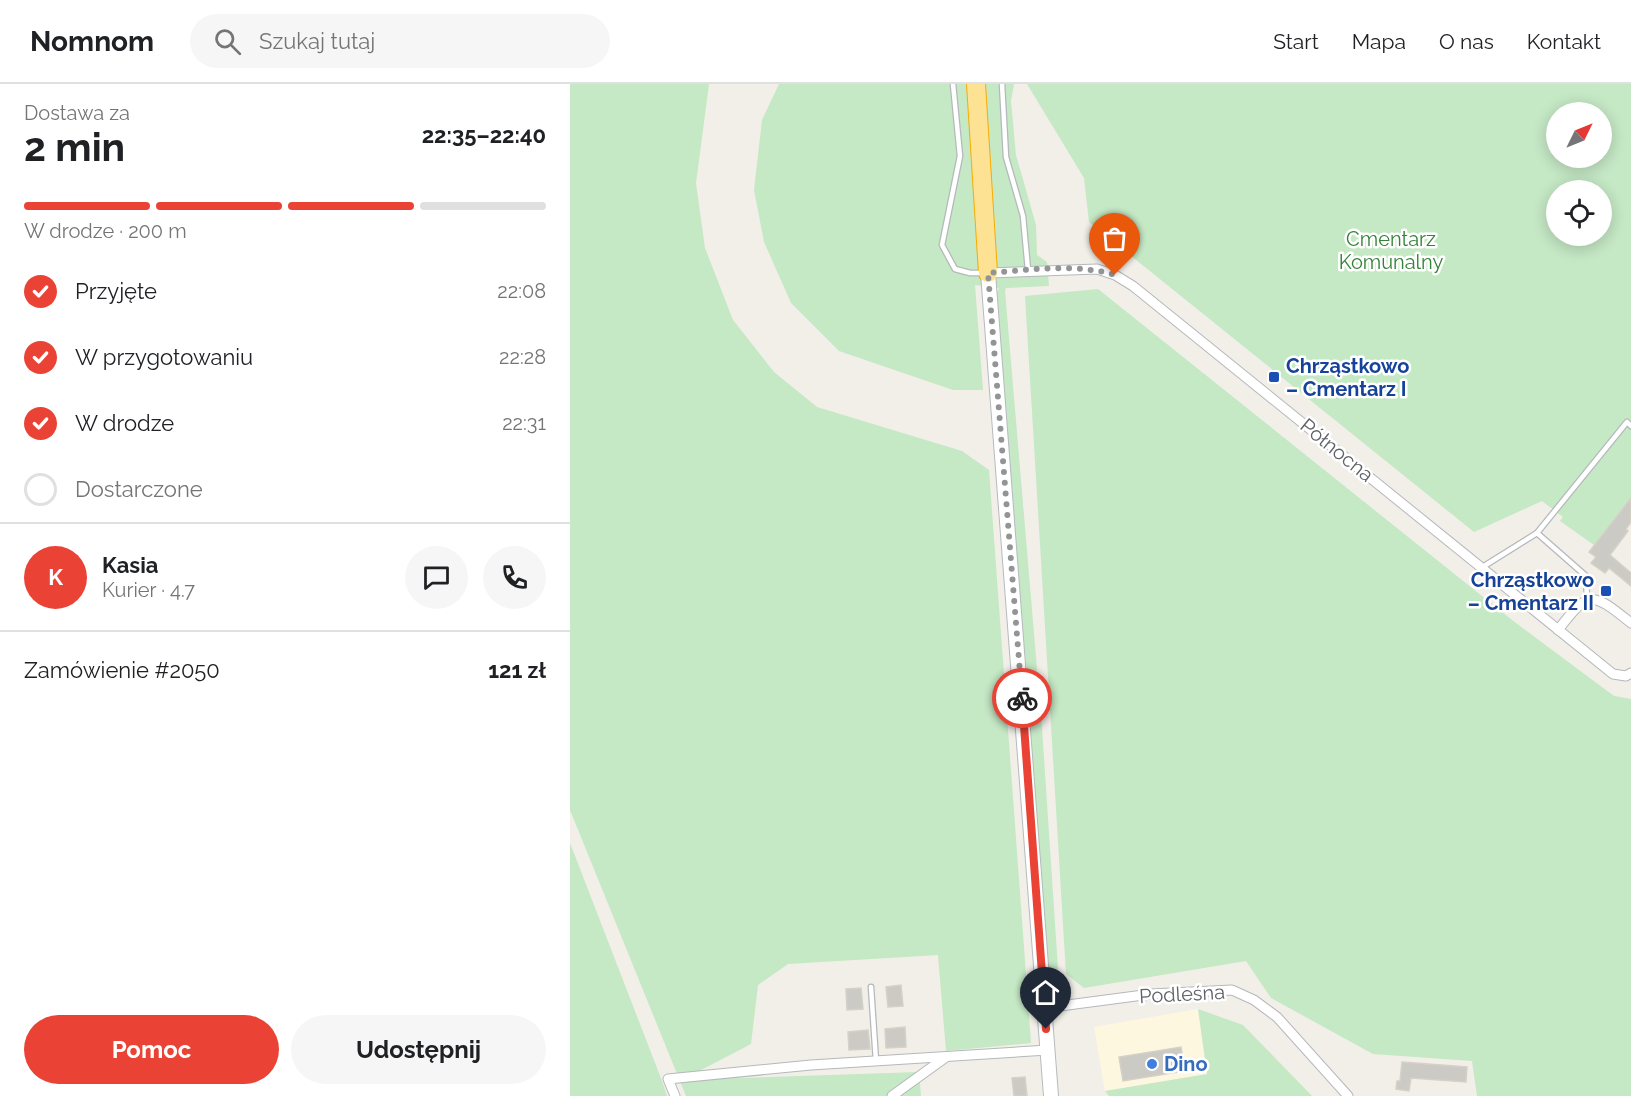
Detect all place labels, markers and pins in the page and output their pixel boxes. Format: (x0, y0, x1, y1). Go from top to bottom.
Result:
pin (1089, 213, 1140, 275)
place label: Chrząstkowo – Cmentarz I (1286, 354, 1409, 401)
marker: Chrząstkowo – Cmentarz I (1267, 370, 1281, 384)
place label: Chrząstkowo – Cmentarz II (1468, 568, 1594, 615)
marker: Chrząstkowo – Cmentarz II (1599, 584, 1613, 598)
pin (1020, 967, 1071, 1029)
place label: Dino (1164, 1052, 1208, 1076)
marker: Dino (1145, 1057, 1159, 1071)

